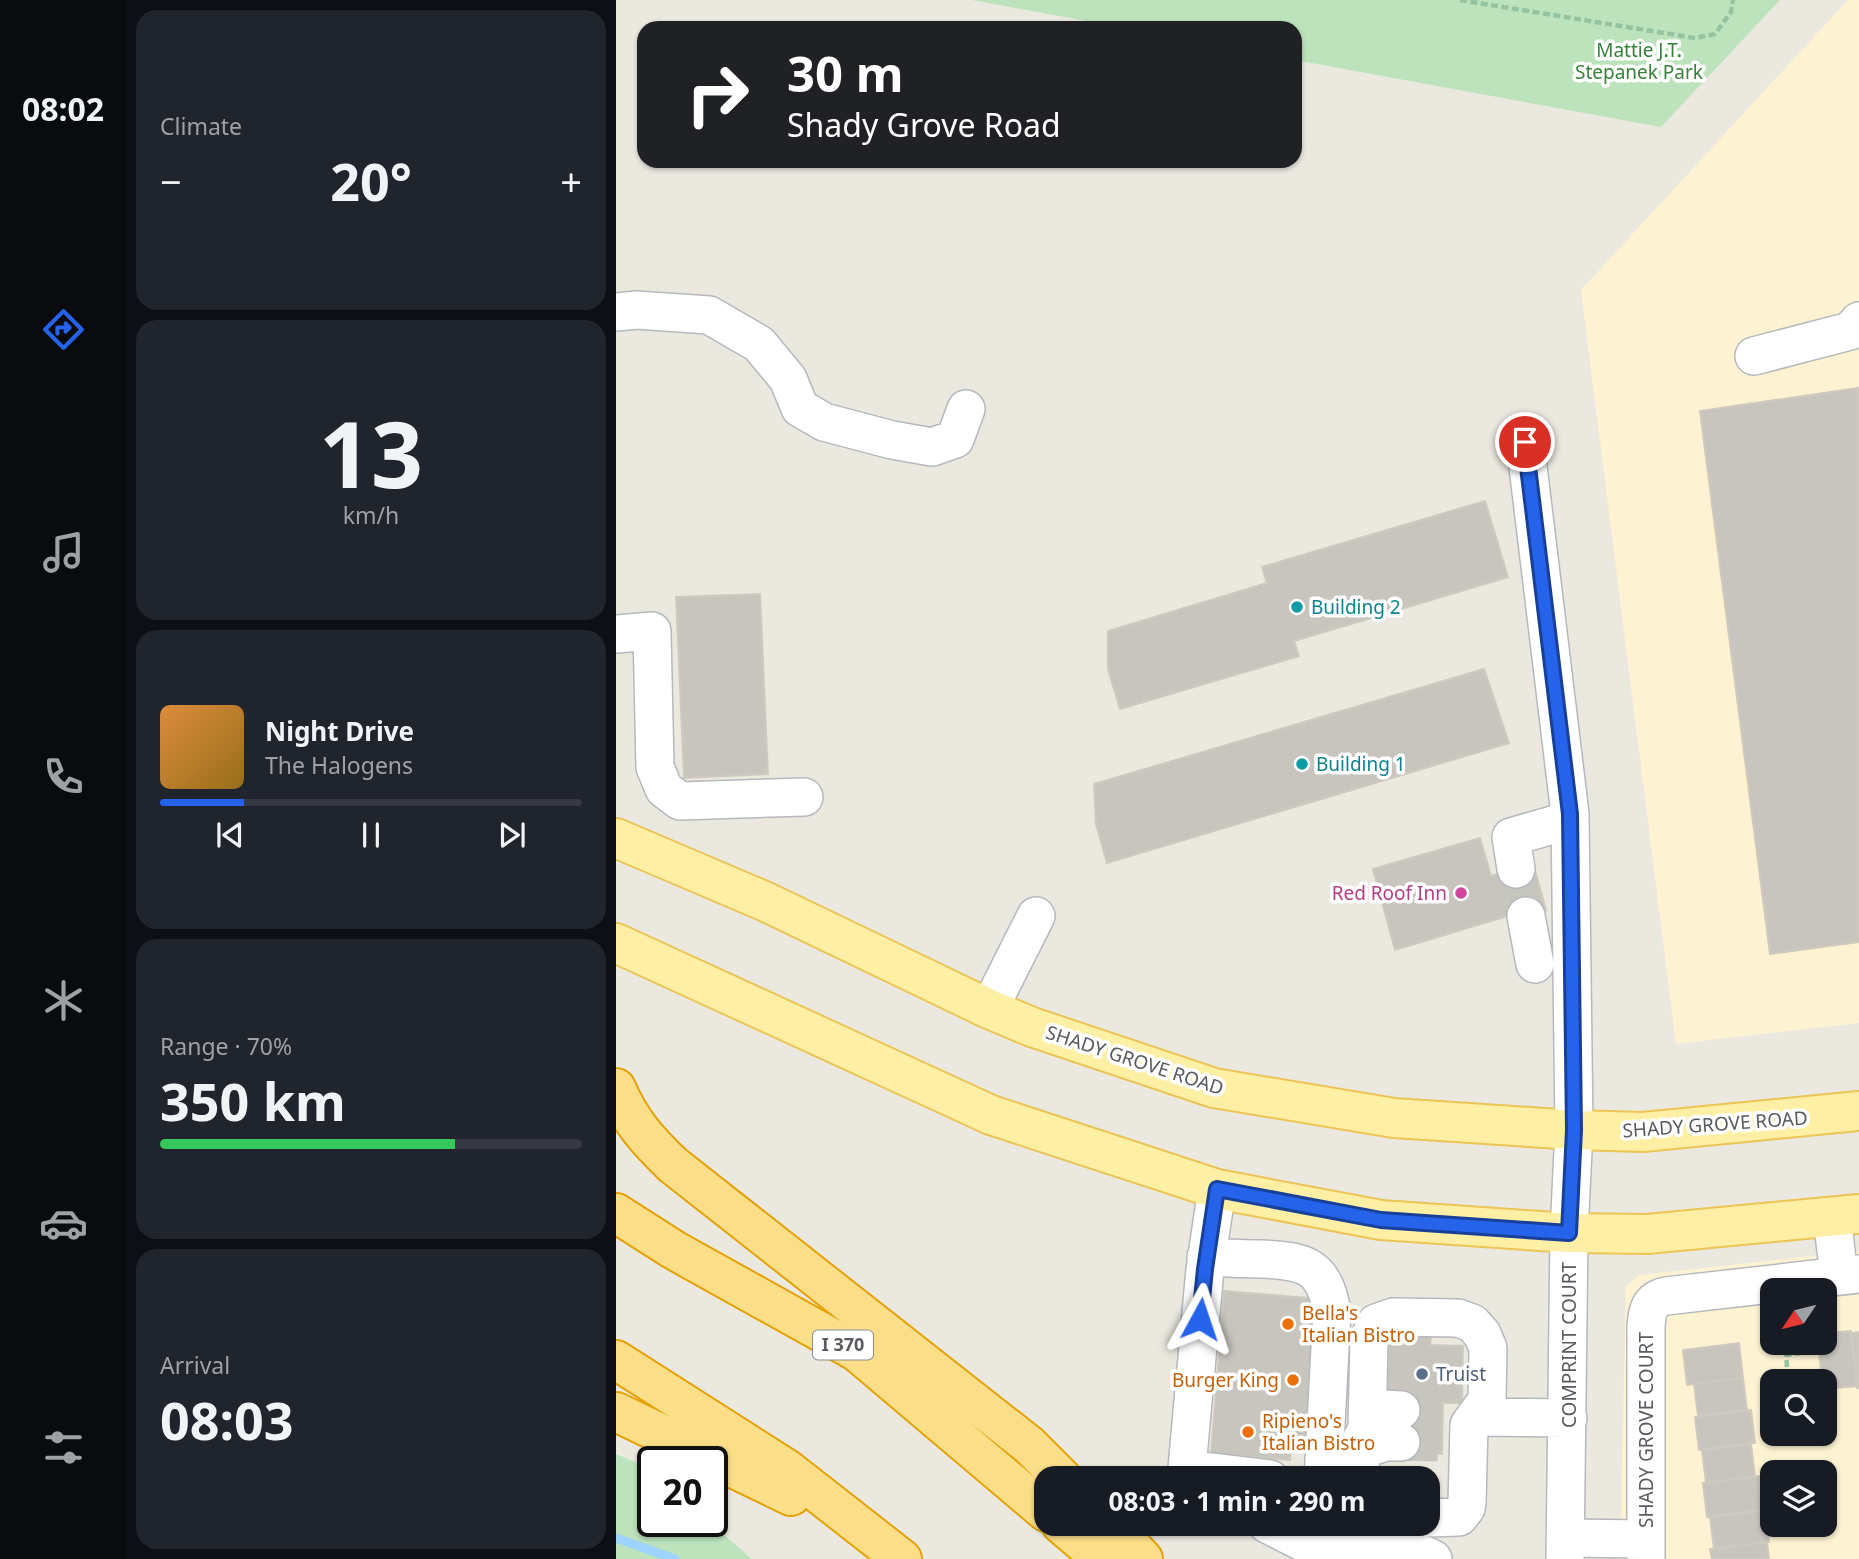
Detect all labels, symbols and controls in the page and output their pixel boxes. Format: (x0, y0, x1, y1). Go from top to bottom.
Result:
park label: Mattie J.T. Stepanek Park (1575, 37, 1703, 85)
text: 30 m (787, 40, 904, 106)
icon: right (672, 49, 763, 140)
text: 08:02 (22, 87, 104, 130)
text: Shady Grove Road (787, 103, 1061, 146)
text: Climate (160, 110, 242, 142)
text: 20° (330, 145, 412, 216)
text: − (160, 155, 182, 207)
text: + (560, 155, 582, 207)
icon: directions (39, 305, 88, 354)
text: 13 (319, 391, 423, 515)
pin (1495, 412, 1555, 472)
icon: arrive (1506, 423, 1544, 461)
text: km/h (343, 499, 399, 531)
icon: music (39, 528, 88, 577)
place label: Building 2 (1311, 594, 1401, 620)
marker: Building 2 (1289, 599, 1305, 615)
text: Night Drive (265, 713, 414, 749)
text: The Halogens (265, 749, 413, 781)
place label: Building 1 (1316, 751, 1406, 777)
icon: phone (39, 752, 88, 801)
marker: Building 1 (1294, 756, 1310, 772)
icon: previous (211, 816, 249, 854)
icon: pause (352, 816, 390, 854)
icon: next (493, 816, 531, 854)
place label: Red Roof Inn (1332, 880, 1447, 906)
marker: Red Roof Inn (1453, 885, 1469, 901)
icon: climate (39, 976, 88, 1025)
street label: SHADY GROVE ROAD (1043, 1019, 1227, 1101)
text: Range · 70% (160, 1030, 292, 1062)
text: 350 km (160, 1065, 346, 1136)
street label: SHADY GROVE ROAD (1622, 1105, 1808, 1143)
icon: car (39, 1199, 88, 1248)
street label: COMPRINT COURT (1556, 1261, 1582, 1428)
north arrow (1760, 1278, 1838, 1354)
map controls (1760, 1278, 1837, 1537)
position arrow (1163, 1282, 1237, 1356)
place label: Bella's Italian Bistro (1302, 1300, 1415, 1348)
marker: Bella's Italian Bistro (1280, 1316, 1296, 1332)
road number: I 370 (813, 1330, 873, 1360)
street label: SHADY GROVE COURT (1633, 1332, 1659, 1528)
text: Arrival (160, 1349, 230, 1381)
place label: Truist (1436, 1361, 1486, 1387)
marker: Truist (1414, 1366, 1430, 1382)
place label: Burger King (1172, 1367, 1279, 1393)
button: search (1760, 1369, 1837, 1446)
marker: Burger King (1285, 1372, 1301, 1388)
text: 08:03 (160, 1384, 294, 1455)
place label: Ripieno's Italian Bistro (1262, 1408, 1375, 1456)
icon: filters (39, 1423, 88, 1472)
marker: Ripieno's Italian Bistro (1240, 1424, 1256, 1440)
speed limit sign: 20 (637, 1446, 728, 1537)
button: layers (1760, 1460, 1837, 1537)
text: 08:03 · 1 min · 290 m (1109, 1483, 1365, 1519)

